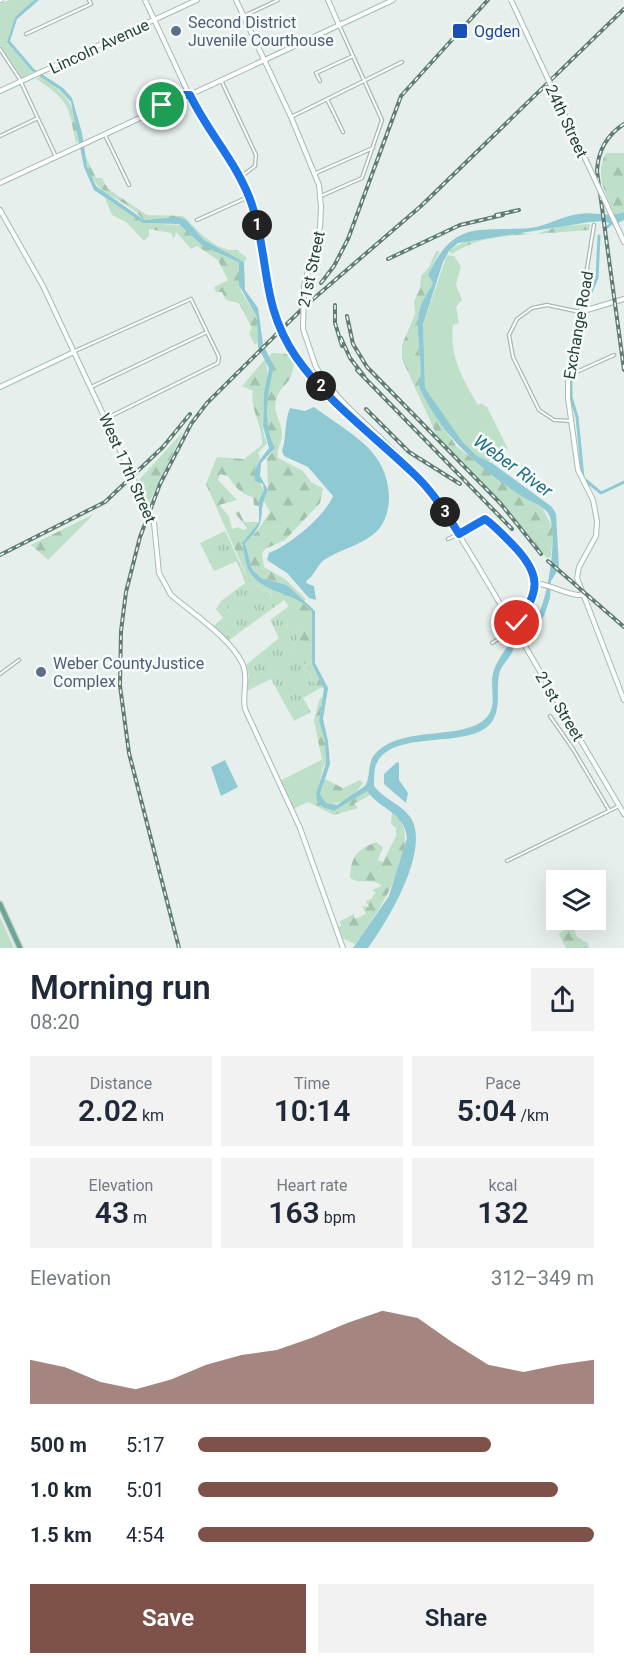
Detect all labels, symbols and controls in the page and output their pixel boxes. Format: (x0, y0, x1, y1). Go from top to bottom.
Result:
place label: Second District Juvenile Courthouse (188, 13, 334, 50)
street label: Lincoln Avenue (46, 15, 152, 78)
marker: Ogden (451, 22, 469, 40)
place label: Ogden (474, 22, 520, 41)
marker: Second District Juvenile Courthouse (169, 24, 183, 38)
pin (136, 79, 187, 130)
street label: 24th Street (541, 82, 592, 161)
icon: arrive (145, 88, 178, 121)
pin: 1 (242, 210, 272, 240)
text: 1 (252, 215, 262, 234)
street label: 21st Street (294, 229, 329, 309)
street label: Exchange Road (560, 269, 597, 381)
pin: 2 (306, 371, 336, 401)
text: 2 (316, 376, 326, 395)
street label: West 17th Street (95, 410, 160, 526)
water label: Weber River (470, 430, 558, 502)
pin: 3 (430, 497, 460, 527)
text: 3 (440, 502, 450, 521)
pin (491, 597, 542, 648)
icon: check (500, 606, 533, 639)
place label: Weber CountyJustice Complex (53, 654, 204, 691)
marker: Weber CountyJustice Complex (34, 665, 48, 679)
street label: 21st Street (531, 668, 588, 744)
map controls (546, 870, 606, 930)
button: layers (546, 870, 606, 930)
text: Morning run (30, 968, 211, 1007)
button: share (531, 968, 594, 1031)
text: 08:20 (30, 1010, 80, 1034)
text: Distance (90, 1074, 152, 1093)
text: Time (294, 1074, 330, 1093)
text: Pace (485, 1074, 521, 1093)
text: 2.02 (78, 1093, 138, 1128)
text: 10:14 (274, 1093, 350, 1128)
text: 5:04 (457, 1093, 516, 1128)
text: km (138, 1106, 164, 1125)
text: /km (516, 1106, 549, 1125)
text: Elevation (89, 1176, 153, 1195)
text: Heart rate (276, 1176, 348, 1195)
text: kcal (489, 1176, 517, 1195)
text: 43 (95, 1195, 129, 1230)
text: 163 (268, 1195, 320, 1230)
text: 132 (477, 1195, 529, 1230)
text: m (129, 1208, 147, 1227)
text: bpm (320, 1208, 356, 1227)
text: Elevation (30, 1266, 111, 1290)
text: 312–349 m (491, 1266, 594, 1290)
text: 500 m (30, 1433, 87, 1457)
text: 5:17 (126, 1433, 165, 1457)
text: 1.0 km (30, 1478, 92, 1502)
text: 5:01 (126, 1478, 165, 1502)
text: 1.5 km (30, 1523, 92, 1547)
text: 4:54 (126, 1523, 165, 1547)
button: Save (30, 1584, 306, 1653)
button: Share (318, 1584, 594, 1653)

